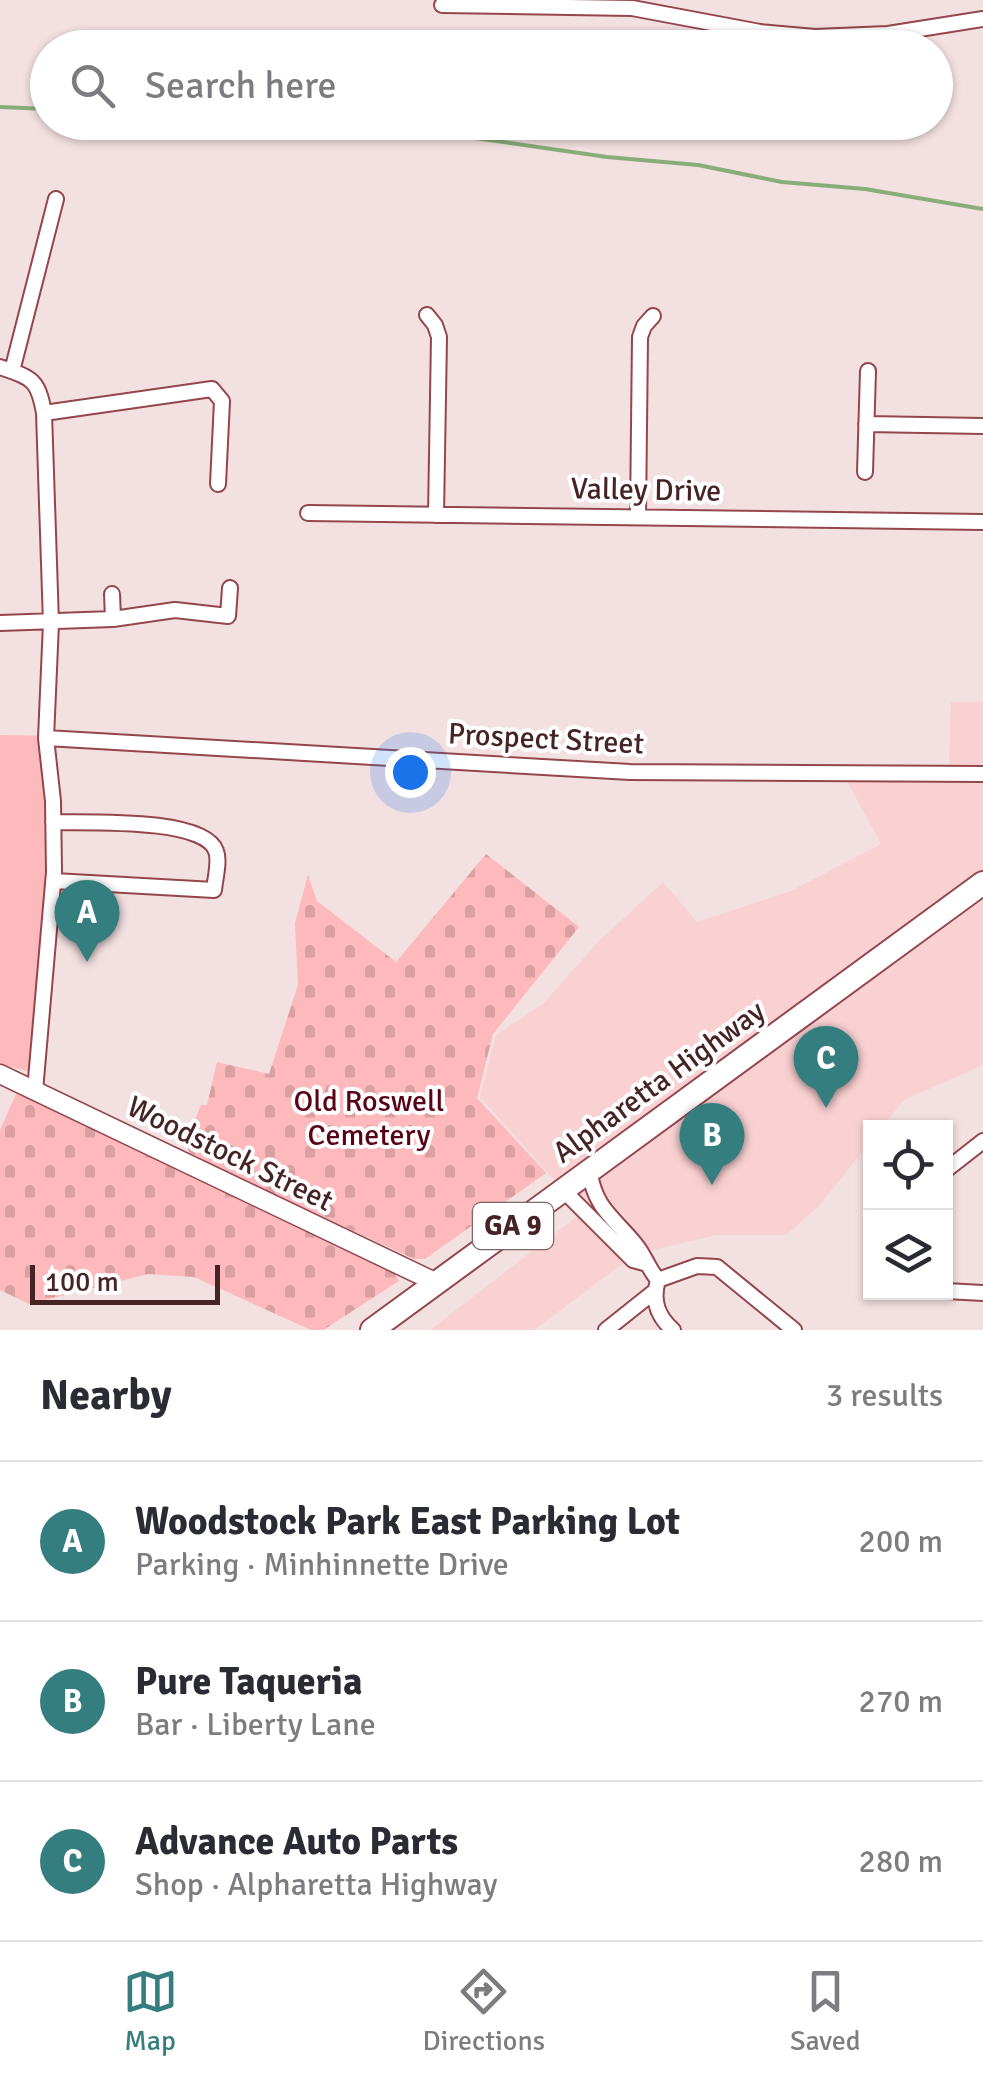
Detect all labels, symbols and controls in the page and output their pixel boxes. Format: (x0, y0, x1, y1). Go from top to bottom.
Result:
search box (30, 30, 953, 140)
icon: search (65, 58, 120, 113)
text: Search here (145, 62, 337, 109)
street label: Valley Drive (570, 470, 722, 510)
street label: Prospect Street (447, 715, 645, 763)
your location (385, 747, 436, 798)
pin: A (54, 880, 120, 962)
street label: Alpharetta Highway (546, 993, 772, 1171)
pin: C (794, 1026, 858, 1108)
park label: Old Roswell Cemetery (294, 1083, 444, 1154)
street label: Woodstock Street (121, 1088, 339, 1220)
pin: B (680, 1102, 744, 1185)
map controls (863, 1120, 953, 1300)
button: locate (863, 1120, 953, 1210)
road number: GA 9 (473, 1203, 553, 1249)
button: layers (863, 1210, 953, 1300)
scale bar (30, 1260, 220, 1304)
text: 100 m (45, 1265, 119, 1299)
text: Nearby (40, 1370, 172, 1421)
text: 3 results (826, 1376, 943, 1415)
text: Woodstock Park East Parking Lot (135, 1498, 680, 1545)
text: A (62, 1522, 83, 1561)
text: 200 m (859, 1522, 943, 1561)
text: Parking · Minhinnette Drive (135, 1545, 509, 1584)
text: Pure Taqueria (135, 1658, 362, 1705)
text: B (63, 1682, 82, 1721)
text: 270 m (859, 1682, 943, 1721)
text: Bar · Liberty Lane (135, 1705, 376, 1744)
text: Advance Auto Parts (135, 1818, 458, 1865)
text: C (63, 1842, 82, 1881)
text: 280 m (859, 1842, 943, 1881)
text: Shop · Alpharetta Highway (135, 1865, 497, 1904)
tab: Map (123, 1964, 178, 2058)
tab: Directions (423, 1964, 545, 2058)
tab: Saved (790, 1964, 860, 2058)

